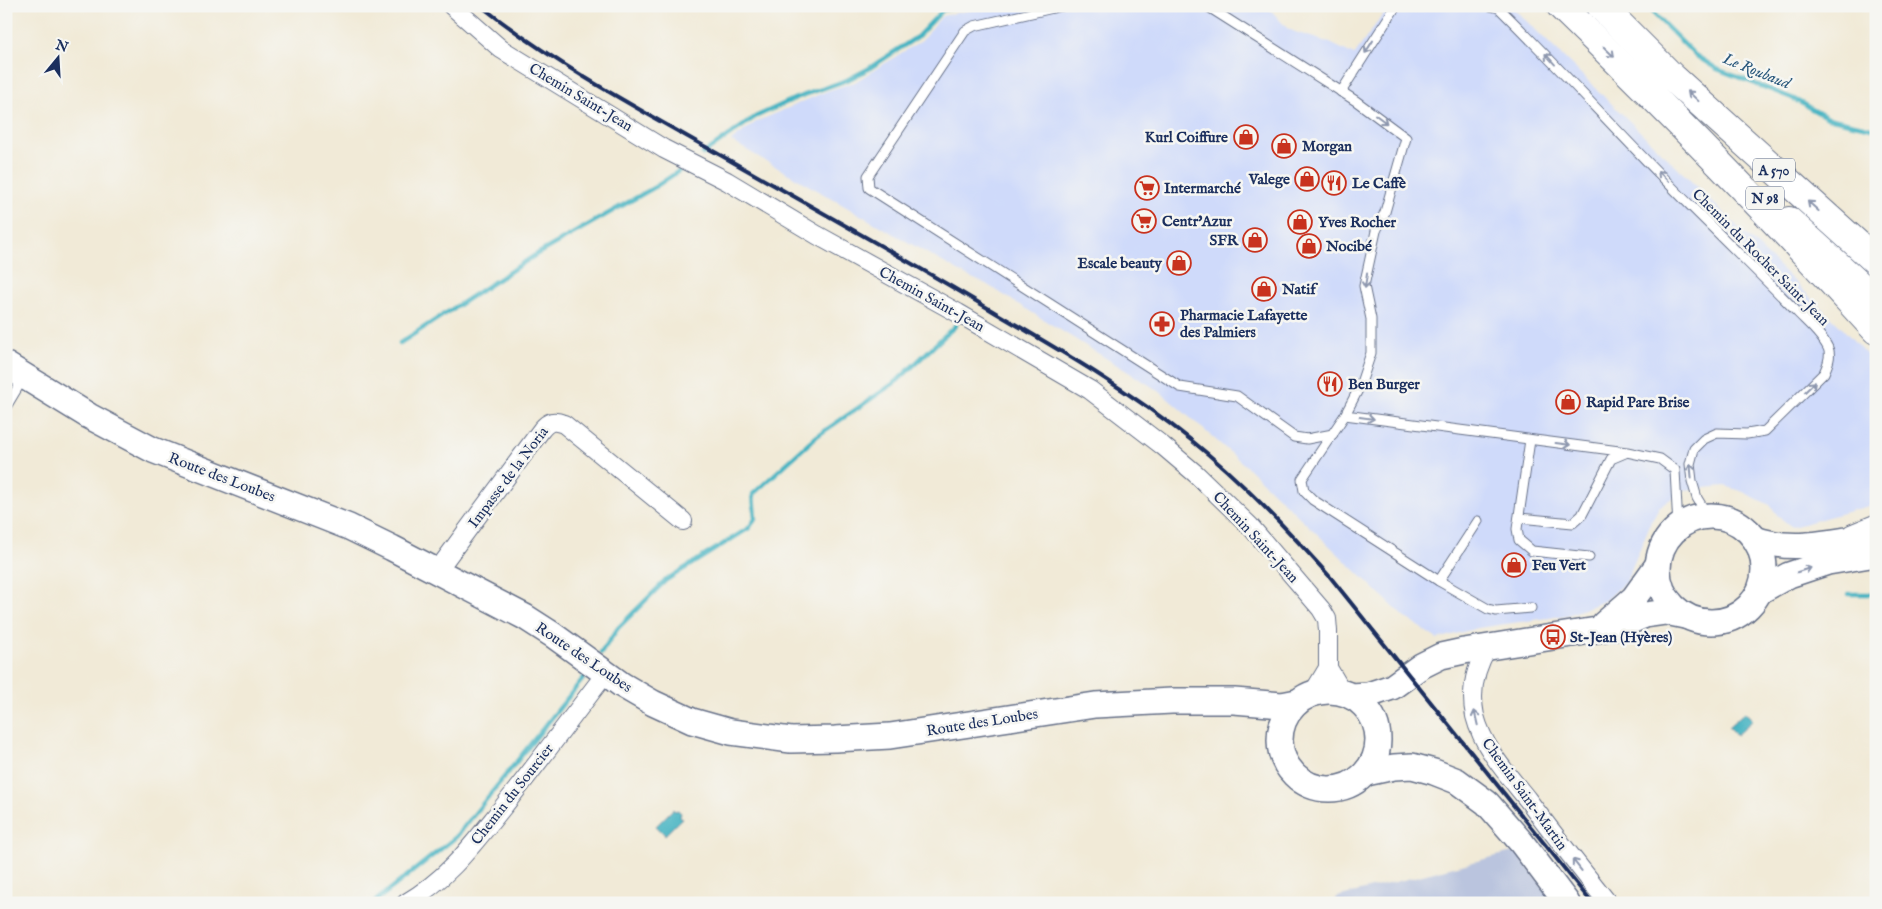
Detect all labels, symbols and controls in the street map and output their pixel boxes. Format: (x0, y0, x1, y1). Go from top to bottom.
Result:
north arrow (32, 32, 82, 82)
text: N (52, 36, 70, 57)
one-way arrow (1364, 39, 1374, 53)
one-way arrow (1602, 46, 1614, 58)
water label: Le Roubaud (1719, 49, 1794, 95)
one-way arrow (1544, 53, 1556, 66)
street label: Chemin Saint-Jean (525, 59, 636, 136)
one-way arrow (1687, 90, 1700, 102)
one-way arrow (1374, 114, 1388, 124)
shop icon: Kurl Coiffure (1233, 124, 1259, 150)
place label: Kurl Coiffure (1145, 128, 1228, 147)
shop icon: Morgan (1271, 133, 1297, 159)
place label: Morgan (1302, 137, 1352, 156)
road number: A 570 (1753, 158, 1795, 182)
shop icon: Valege (1294, 166, 1320, 192)
place label: Valege (1248, 170, 1290, 189)
restaurant icon: Le Caffè (1321, 170, 1347, 196)
one-way arrow (1657, 170, 1669, 182)
place label: Le Caffè (1352, 174, 1406, 193)
supermarket icon: Intermarché (1134, 175, 1160, 201)
place label: Intermarché (1164, 179, 1241, 198)
street label: Chemin du Rocher Saint-Jean (1688, 185, 1833, 330)
road number: N 98 (1746, 187, 1784, 210)
one-way arrow (1807, 200, 1820, 211)
supermarket icon: Centr'Azur (1131, 208, 1157, 234)
shop icon: Yves Rocher (1287, 209, 1313, 235)
place label: Centr'Azur (1162, 212, 1233, 231)
place label: Yves Rocher (1318, 213, 1397, 232)
shop icon: SFR (1242, 227, 1268, 253)
place label: SFR (1209, 231, 1240, 250)
shop icon: Nocibé (1296, 233, 1322, 259)
place label: Nocibé (1325, 237, 1372, 256)
shop icon: Escale beauty (1166, 250, 1192, 276)
place label: Escale beauty (1078, 254, 1163, 273)
street label: Chemin Saint-Jean (876, 263, 988, 336)
one-way arrow (1361, 272, 1371, 288)
shop icon: Natif (1251, 276, 1277, 302)
place label: Natif (1281, 280, 1318, 299)
place label: Pharmacie Lafayette des Palmiers (1180, 306, 1308, 342)
pharmacy icon: Pharmacie Lafayette des Palmiers (1149, 311, 1175, 337)
restaurant icon: Ben Burger (1317, 371, 1343, 397)
place label: Ben Burger (1348, 375, 1420, 394)
one-way arrow (1804, 381, 1816, 393)
shop icon: Rapid Pare Brise (1555, 389, 1581, 415)
place label: Rapid Pare Brise (1586, 393, 1690, 412)
one-way arrow (1359, 413, 1375, 423)
street label: Impasse de la Noria (464, 422, 553, 532)
one-way arrow (1554, 439, 1570, 449)
street label: Route des Loubes (166, 448, 278, 507)
one-way arrow (1686, 464, 1696, 480)
street label: Chemin Saint-Jean (1209, 488, 1303, 587)
shop icon: Feu Vert (1501, 552, 1527, 578)
place label: Feu Vert (1532, 556, 1587, 575)
one-way arrow (1796, 564, 1812, 574)
street label: Route des Loubes (532, 618, 636, 697)
bus stop icon: St-Jean (Hyères) (1540, 624, 1566, 650)
place label: St-Jean (Hyères) (1570, 628, 1672, 647)
street label: Route des Loubes (925, 704, 1039, 741)
one-way arrow (1471, 710, 1480, 726)
street label: Chemin Saint-Martin (1478, 735, 1572, 854)
street label: Chemin du Sourcier (467, 740, 558, 849)
one-way arrow (1572, 859, 1583, 872)

